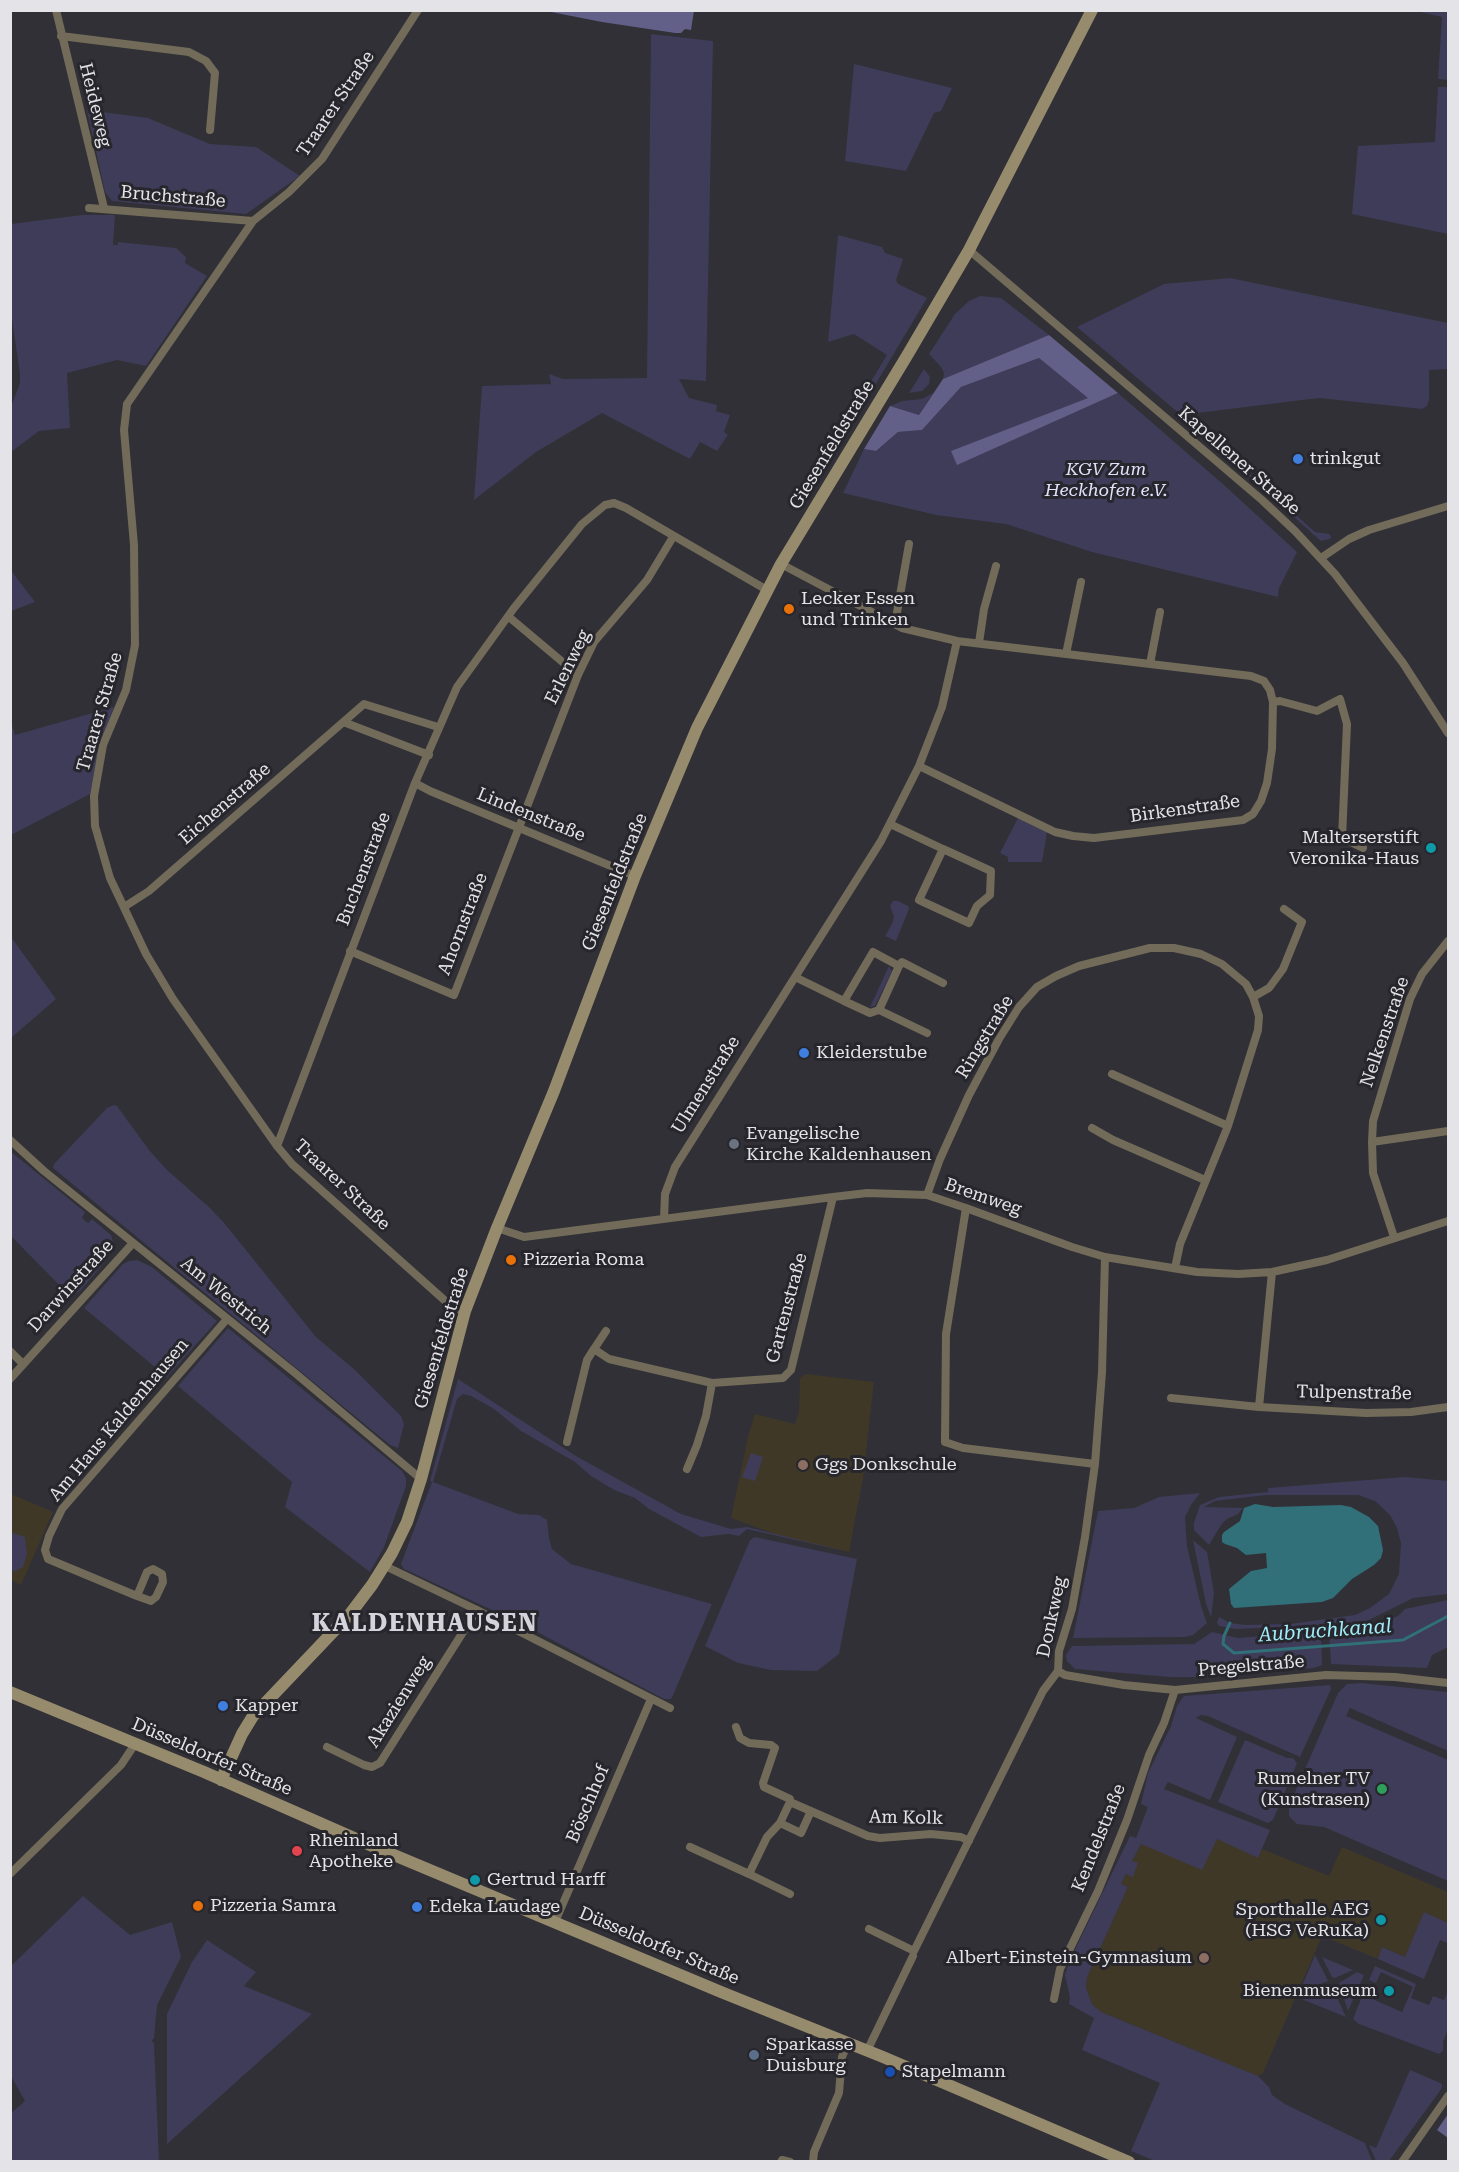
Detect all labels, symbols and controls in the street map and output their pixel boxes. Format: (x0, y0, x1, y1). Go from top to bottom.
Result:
street label: Traarer Straße (293, 47, 379, 161)
street label: Heideweg (74, 61, 116, 149)
street label: Bruchstraße (119, 182, 227, 212)
street label: Giesenfeldstraße (785, 377, 879, 513)
street label: Kapellener Straße (1174, 402, 1304, 520)
place label: trinkgut (1310, 448, 1381, 470)
marker: trinkgut (1291, 452, 1305, 466)
park label: KGV Zum Heckhofen e.V. (1045, 459, 1167, 502)
place label: Lecker Essen und Trinken (801, 588, 915, 630)
marker: Lecker Essen und Trinken (782, 602, 796, 616)
street label: Erlenweg (541, 626, 595, 708)
street label: Traarer Straße (73, 650, 127, 774)
street label: Eichenstraße (175, 759, 275, 849)
street label: Lindenstraße (474, 783, 588, 847)
street label: Birkenstraße (1129, 791, 1241, 827)
street label: Buchenstraße (332, 809, 396, 929)
street label: Giesenfeldstraße (578, 810, 652, 954)
place label: Malterserstift Veronika-Haus (1289, 827, 1419, 870)
marker: Malterserstift Veronika-Haus (1424, 841, 1438, 855)
street label: Ahornstraße (434, 870, 492, 978)
street label: Nelkenstraße (1356, 974, 1414, 1090)
street label: Ringstraße (952, 991, 1018, 1083)
street label: Ulmenstraße (667, 1032, 745, 1138)
place label: Kleiderstube (816, 1042, 927, 1064)
marker: Kleiderstube (797, 1046, 811, 1060)
place label: Evangelische Kirche Kaldenhausen (746, 1123, 932, 1166)
street label: Traarer Straße (290, 1135, 394, 1235)
marker: Evangelische Kirche Kaldenhausen (727, 1137, 741, 1151)
street label: Bremweg (942, 1174, 1024, 1220)
street label: Darwinstraße (24, 1235, 118, 1337)
place label: Pizzeria Roma (523, 1249, 644, 1271)
street label: Gartenstraße (762, 1251, 812, 1365)
street label: Am Westrich (176, 1253, 276, 1339)
marker: Pizzeria Roma (504, 1253, 518, 1267)
street label: Giesenfeldstraße (410, 1265, 474, 1411)
street label: Am Haus Kaldenhausen (45, 1334, 193, 1506)
street label: Tulpenstraße (1296, 1381, 1412, 1405)
place label: Ggs Donkschule (815, 1454, 957, 1476)
marker: Ggs Donkschule (796, 1458, 810, 1472)
street label: Donkweg (1033, 1575, 1071, 1659)
district label: KALDENHAUSEN (312, 1610, 538, 1638)
water label: Aubruchkanal (1258, 1614, 1392, 1648)
street label: Pregelstraße (1197, 1651, 1305, 1681)
street label: Akazienweg (362, 1652, 436, 1752)
place label: Kapper (235, 1695, 298, 1717)
marker: Kapper (216, 1699, 230, 1713)
street label: Düsseldorfer Straße (129, 1713, 295, 1801)
street label: Böschhof (562, 1762, 614, 1846)
place label: Rumelner TV (Kunstrasen) (1257, 1768, 1370, 1810)
street label: Kendelstraße (1068, 1781, 1130, 1895)
marker: Rumelner TV (Kunstrasen) (1375, 1782, 1389, 1796)
street label: Am Kolk (869, 1807, 943, 1829)
place label: Rheinland Apotheke (309, 1830, 399, 1872)
marker: Rheinland Apotheke (290, 1844, 304, 1858)
place label: Gertrud Harff (487, 1869, 605, 1891)
marker: Gertrud Harff (468, 1873, 482, 1887)
place label: Pizzeria Samra (210, 1895, 336, 1917)
place label: Edeka Laudage (429, 1896, 560, 1918)
marker: Pizzeria Samra (191, 1899, 205, 1913)
place label: Sporthalle AEG (HSG VeRuKa) (1236, 1899, 1369, 1942)
marker: Edeka Laudage (410, 1900, 424, 1914)
street label: Düsseldorfer Straße (576, 1902, 742, 1990)
marker: Sporthalle AEG (HSG VeRuKa) (1374, 1913, 1388, 1927)
place label: Albert-Einstein-Gymnasium (946, 1947, 1192, 1969)
marker: Albert-Einstein-Gymnasium (1197, 1951, 1211, 1965)
place label: Bienenmuseum (1243, 1980, 1377, 2002)
marker: Bienenmuseum (1382, 1984, 1396, 1998)
place label: Sparkasse Duisburg (766, 2034, 853, 2076)
marker: Sparkasse Duisburg (747, 2048, 761, 2062)
place label: Stapelmann (902, 2061, 1006, 2083)
marker: Stapelmann (883, 2065, 897, 2079)

